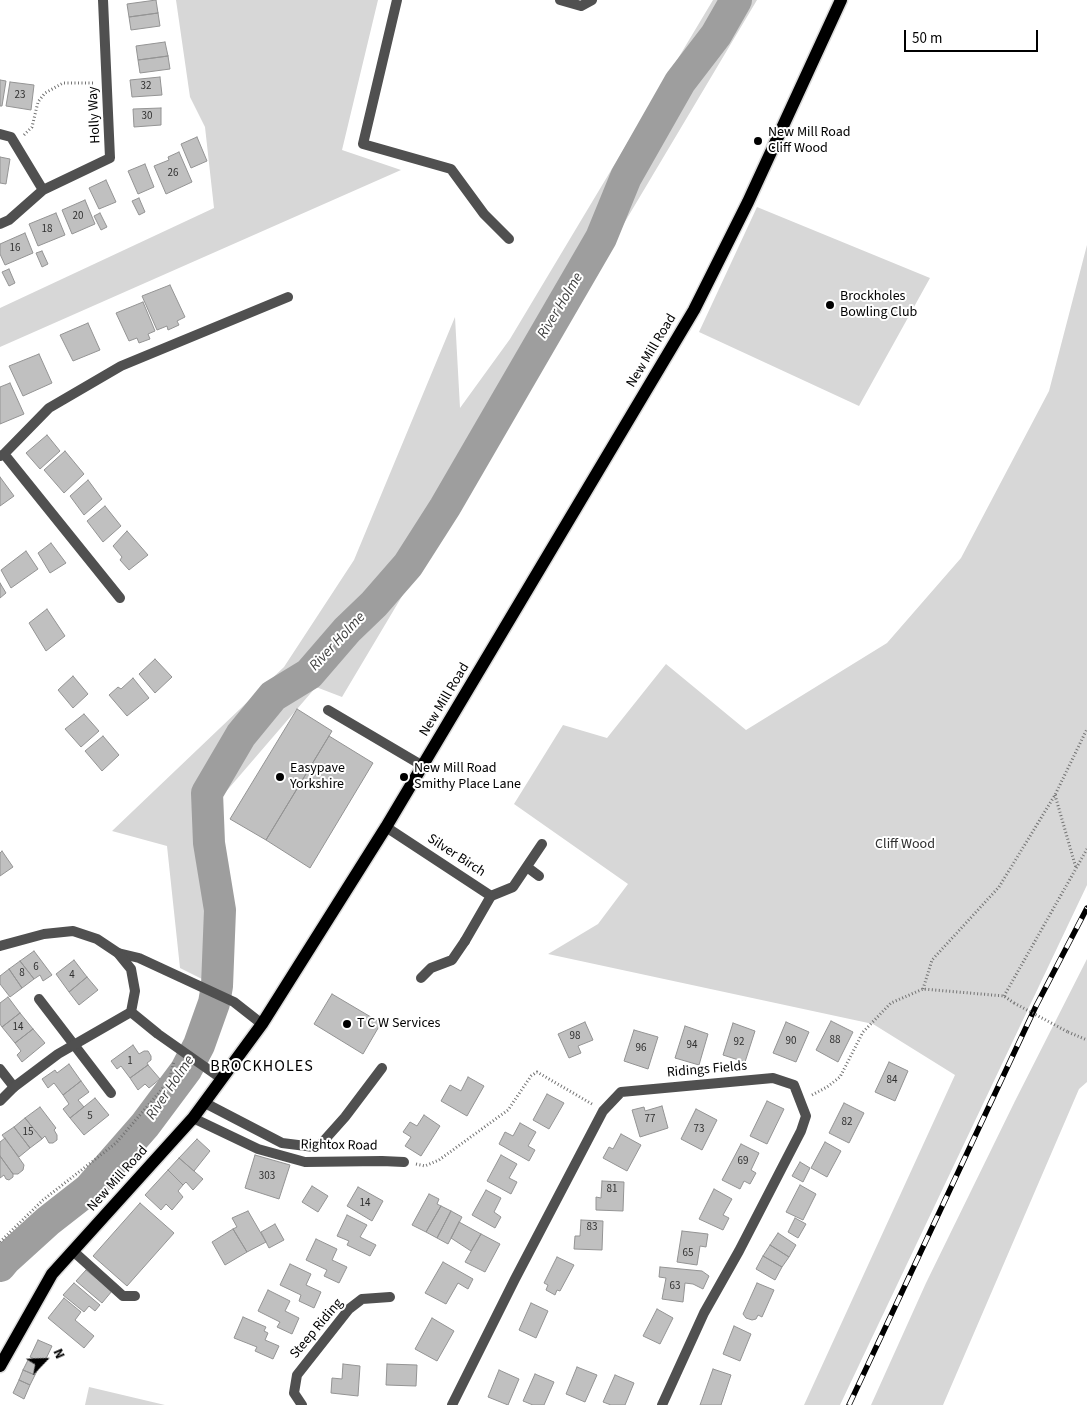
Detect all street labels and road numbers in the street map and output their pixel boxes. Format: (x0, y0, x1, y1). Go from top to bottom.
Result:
street label: Holly Way (85, 86, 105, 144)
street label: New Mill Road (624, 311, 680, 391)
street label: New Mill Road (417, 660, 473, 740)
street label: Silver Birch (424, 831, 488, 881)
street label: Ridings Fields (666, 1058, 748, 1082)
street label: Rightox Road (300, 1137, 378, 1155)
street label: New Mill Road (84, 1143, 152, 1215)
street label: Steep Riding (287, 1295, 347, 1363)

